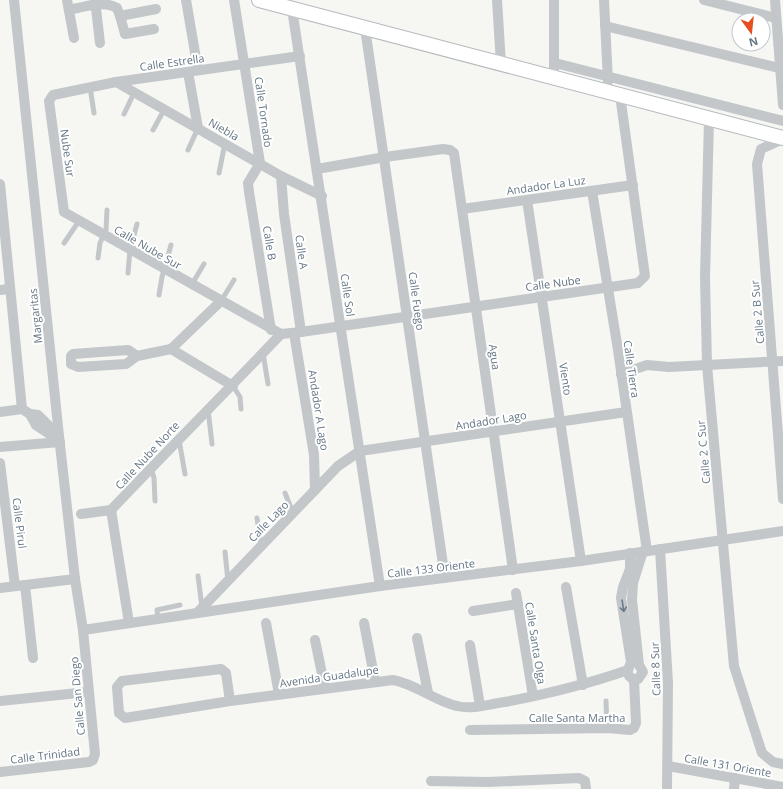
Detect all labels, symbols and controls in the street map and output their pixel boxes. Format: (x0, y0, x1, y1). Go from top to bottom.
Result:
north arrow (731, 12, 771, 52)
text: N (747, 34, 760, 51)
street label: Calle Estrella (139, 50, 205, 74)
street label: Calle Tornado (252, 76, 276, 149)
street label: Niebla (206, 114, 242, 144)
street label: Nube Sur (57, 128, 79, 178)
street label: Andador La Luz (506, 172, 586, 198)
street label: Calle Nube Sur (111, 222, 185, 273)
street label: Calle B (260, 225, 280, 261)
street label: Calle A (292, 234, 312, 270)
street label: Calle Fuego (405, 271, 429, 332)
street label: Calle Nube (524, 272, 582, 294)
street label: Calle Sol (338, 273, 358, 317)
street label: Calle 2 B Sur (747, 279, 767, 345)
street label: Margaritas (25, 288, 45, 344)
street label: Calle Tierra (621, 339, 643, 399)
street label: Agua (486, 343, 504, 371)
street label: Viento (556, 362, 576, 397)
street label: Andador A Lago (305, 369, 333, 452)
street label: Andador Lago (454, 407, 528, 433)
street label: Calle Nube Norte (112, 418, 182, 492)
street label: Calle 2 C Sur (693, 419, 713, 484)
street label: Calle Pirul (9, 497, 31, 549)
street label: Calle Lago (245, 497, 292, 545)
street label: Calle 133 Oriente (386, 555, 476, 581)
one-way arrow (619, 599, 627, 612)
street label: Calle Santa Olga (522, 601, 550, 685)
street label: Calle 8 Sur (647, 641, 663, 696)
street label: Calle San Diego (66, 656, 88, 736)
street label: Avenida Guadalupe (278, 662, 380, 690)
street label: Calle Santa Martha (529, 710, 625, 725)
street label: Calle Trinidad (9, 743, 81, 767)
street label: Calle 131 Oriente (683, 750, 773, 780)

